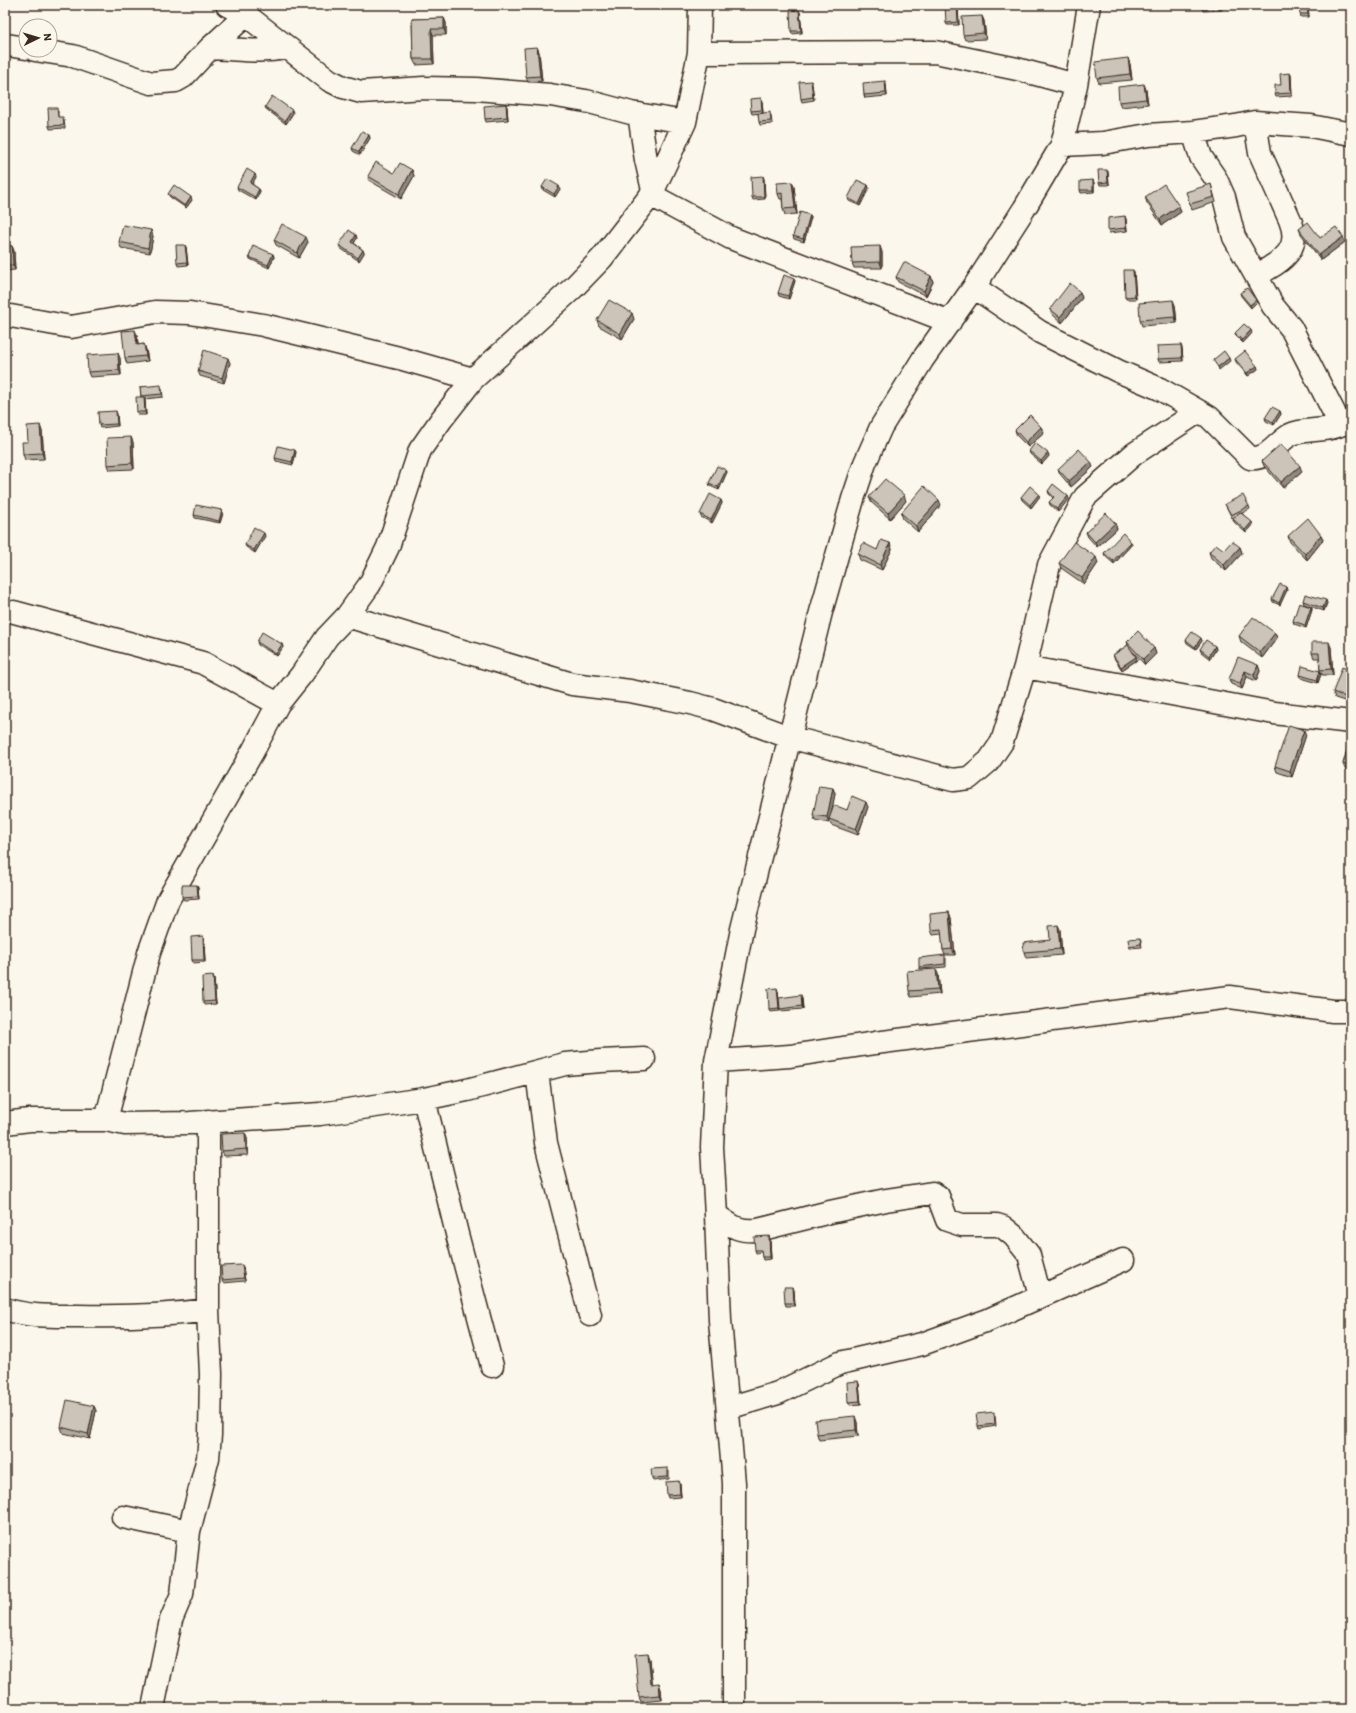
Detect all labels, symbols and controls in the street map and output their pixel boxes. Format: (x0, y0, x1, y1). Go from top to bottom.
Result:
north arrow (18, 18, 58, 58)
text: N (41, 33, 54, 41)

